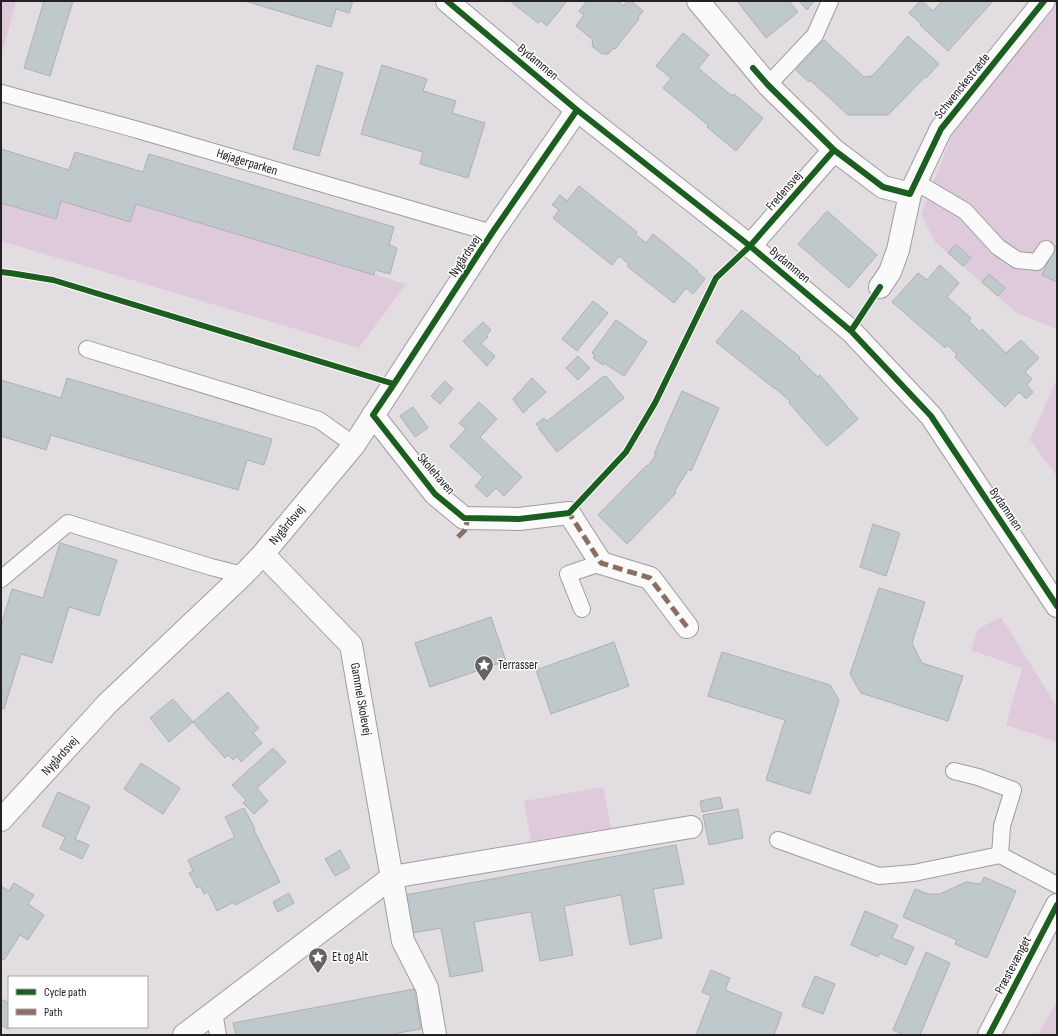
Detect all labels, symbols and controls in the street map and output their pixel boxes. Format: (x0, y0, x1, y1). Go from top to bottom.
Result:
street label: Bydammen (514, 40, 562, 84)
street label: Schwenckestræde (931, 50, 993, 122)
street label: Højagerparken (215, 145, 279, 179)
street label: Fredensvej (763, 168, 805, 214)
street label: Nygårdsvej (445, 232, 485, 280)
street label: Bydammen (766, 243, 814, 287)
street label: Skolehaven (414, 450, 458, 498)
street label: Bydammen (986, 484, 1026, 534)
street label: Nygårdsvej (266, 502, 308, 548)
place icon: Terrasser (473, 654, 495, 682)
place label: Terrasser (498, 657, 538, 673)
street label: Gammel Skolevej (347, 661, 375, 737)
street label: Nygårdsvej (38, 733, 82, 779)
street label: Præstevænget (991, 933, 1035, 997)
place icon: Et og Alt (307, 946, 329, 974)
place label: Et og Alt (332, 949, 368, 965)
legend (8, 976, 148, 1028)
text: Cycle path (44, 985, 86, 1000)
text: Path (44, 1005, 62, 1020)

